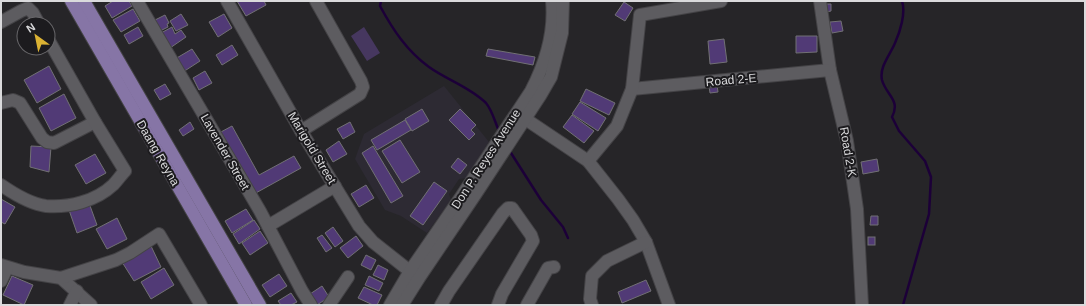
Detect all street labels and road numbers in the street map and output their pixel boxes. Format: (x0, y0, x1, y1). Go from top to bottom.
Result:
street label: Road 2-E (705, 71, 757, 89)
street label: Don P. Reyes Avenue (449, 106, 524, 211)
street label: Marigold Street (285, 110, 339, 187)
street label: Lavender Street (198, 112, 253, 193)
street label: Daang Reyna (134, 118, 183, 189)
street label: Road 2-K (837, 126, 859, 178)

